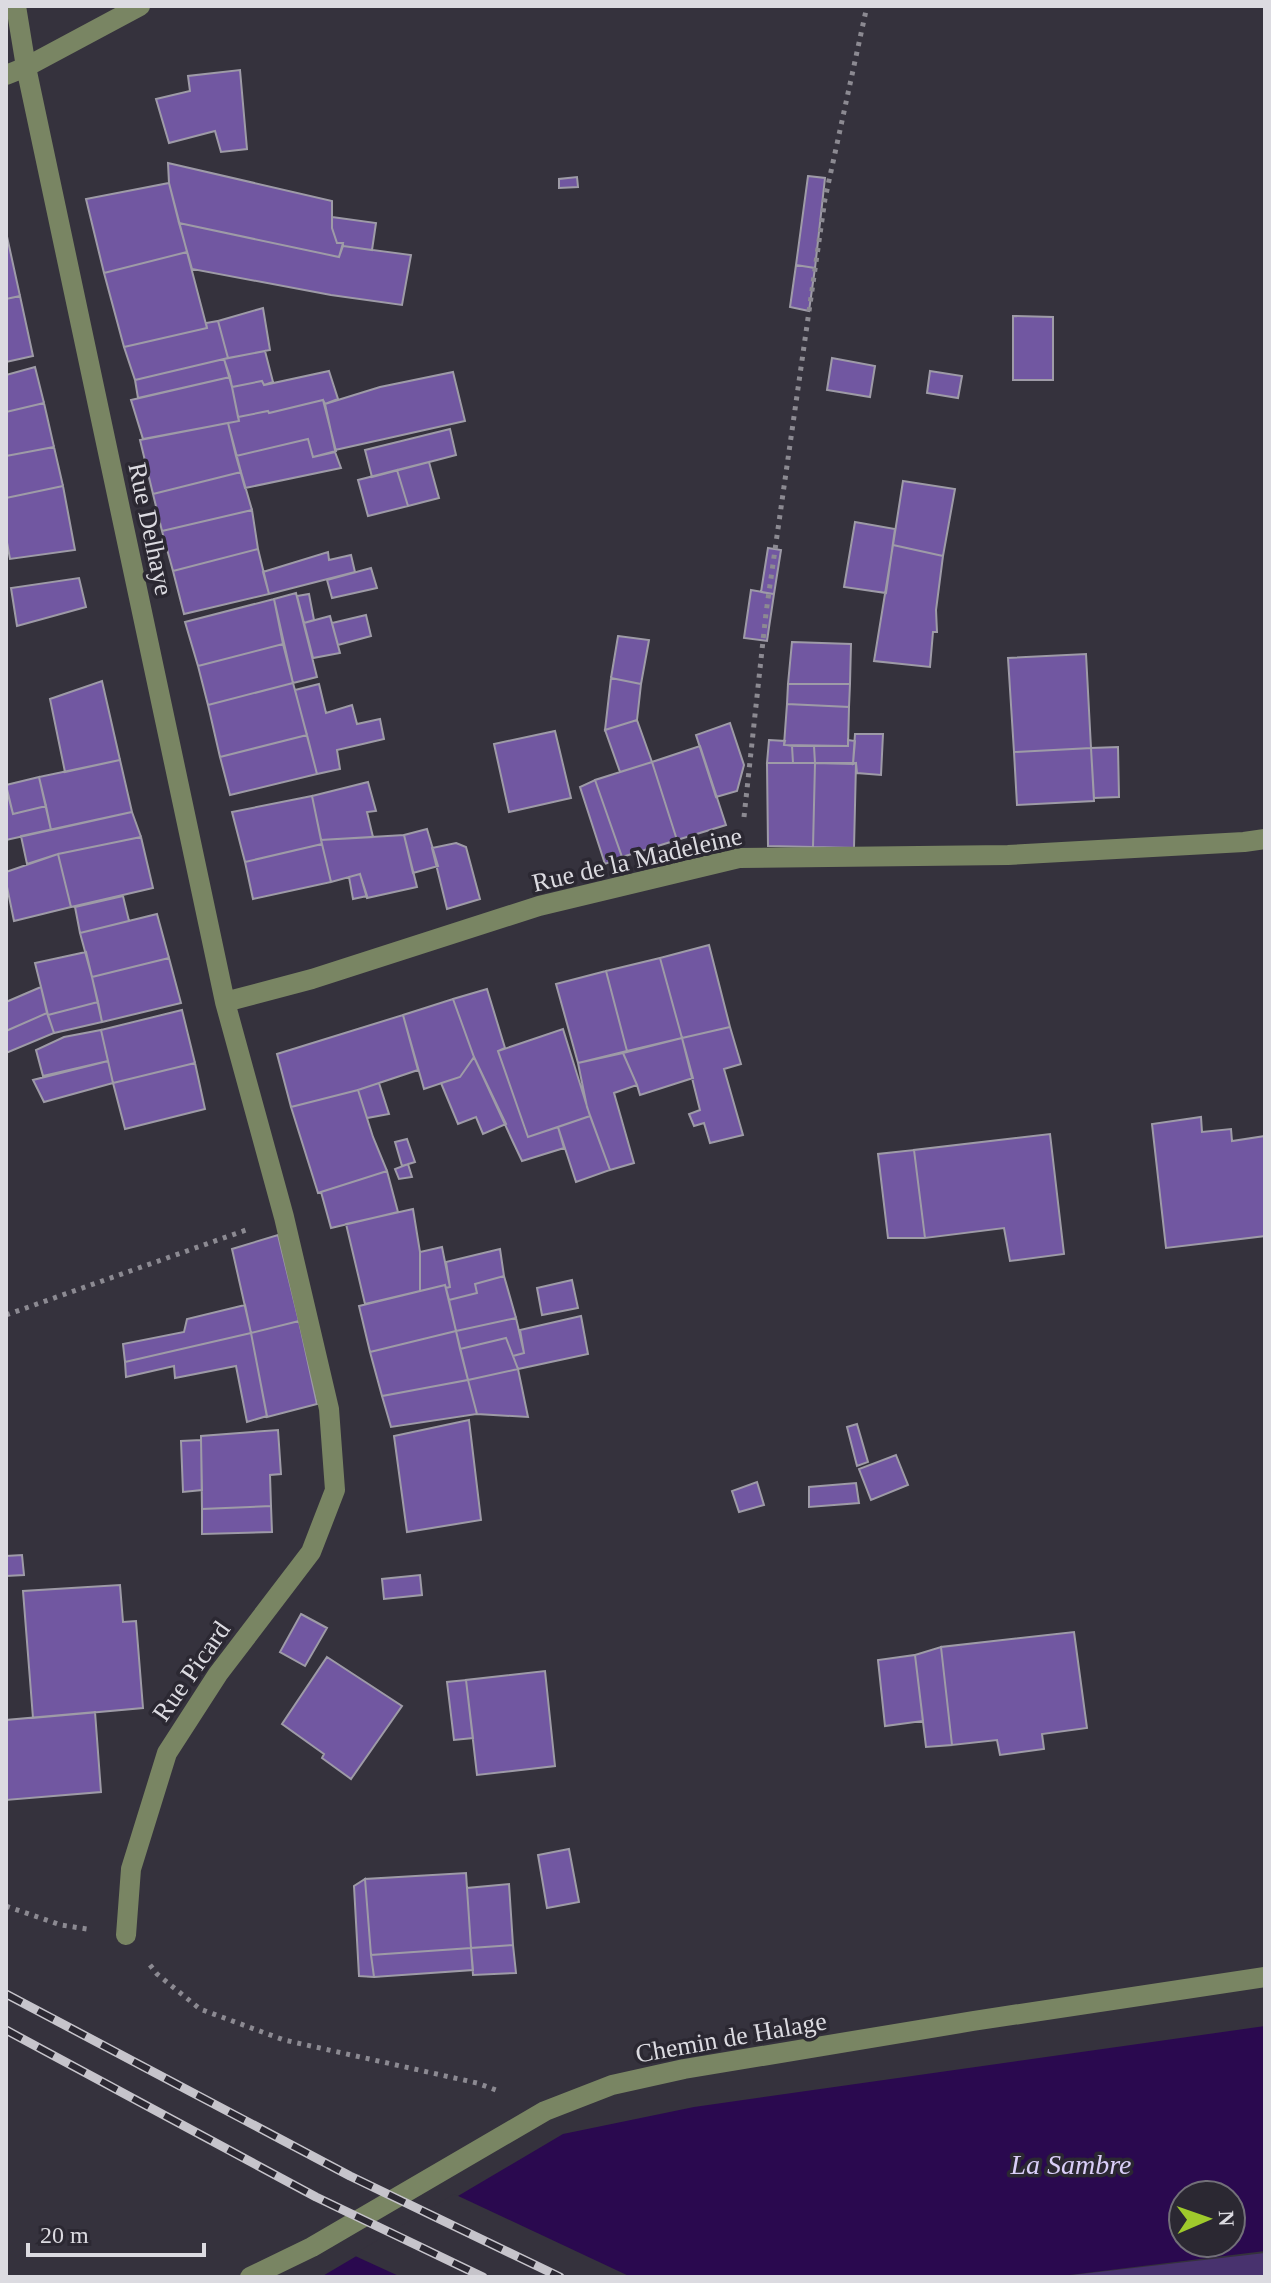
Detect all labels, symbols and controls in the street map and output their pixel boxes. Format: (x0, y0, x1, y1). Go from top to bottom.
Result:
street label: Rue Delhaye (122, 460, 179, 598)
street label: Rue de la Madeleine (529, 821, 745, 898)
street label: Rue Picard (147, 1616, 236, 1727)
street label: Chemin de Halage (633, 2006, 829, 2069)
water label: La Sambre (1009, 2149, 1132, 2180)
north arrow (1167, 2179, 1247, 2259)
scale bar (28, 2207, 204, 2257)
text: N (1214, 2210, 1239, 2227)
text: 20 m (40, 2222, 89, 2248)

